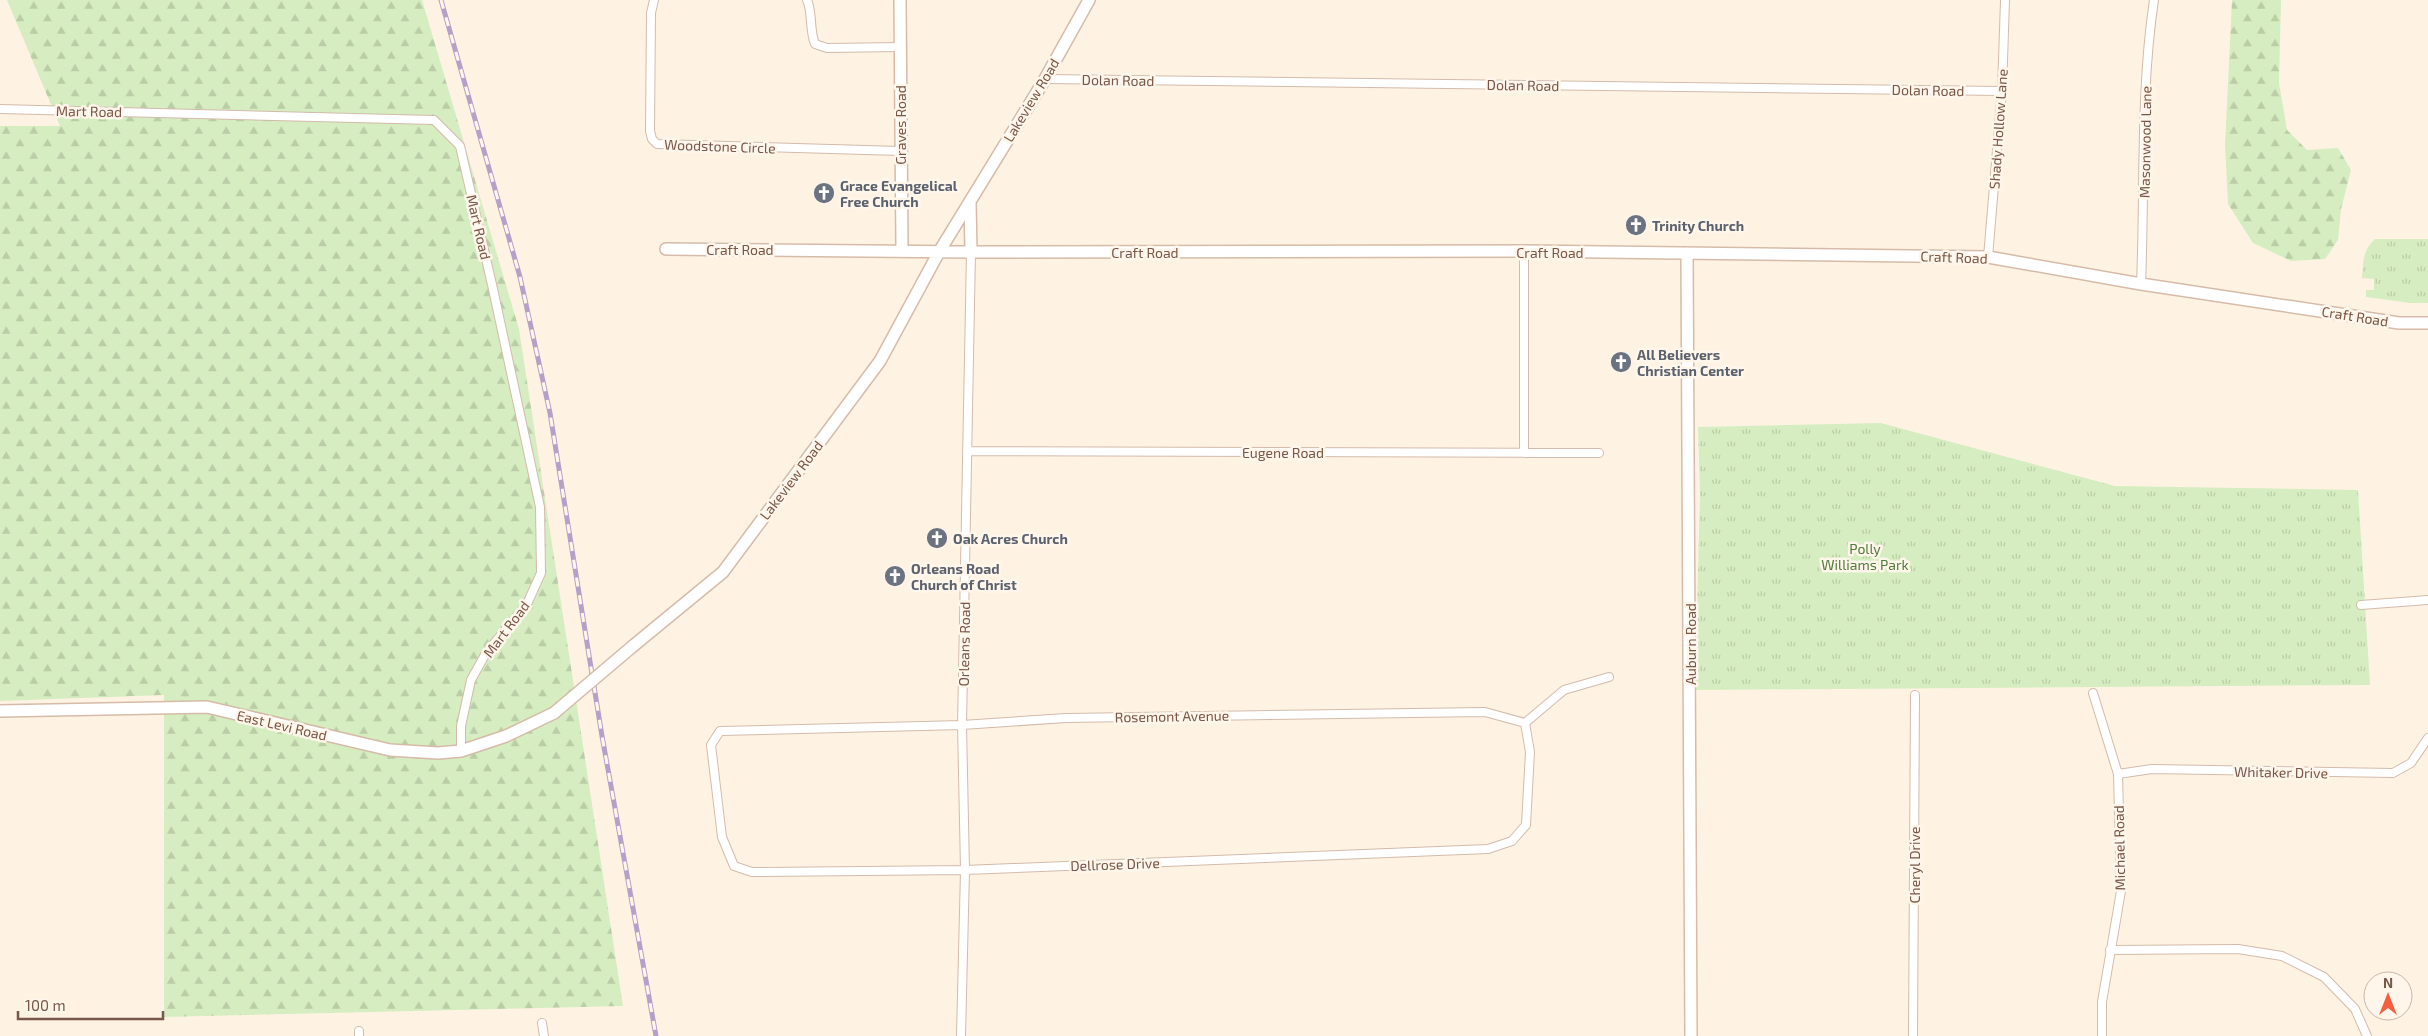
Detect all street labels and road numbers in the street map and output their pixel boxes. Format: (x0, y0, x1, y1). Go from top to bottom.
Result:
street label: Lakeview Road (999, 55, 1063, 145)
street label: Shady Hollow Lane (1985, 68, 2011, 190)
street label: Dolan Road (1082, 71, 1154, 89)
street label: Dolan Road (1487, 76, 1559, 94)
street label: Dolan Road (1892, 81, 1964, 99)
street label: Graves Road (892, 85, 909, 165)
street label: Masonwood Lane (2136, 86, 2154, 198)
street label: Mart Road (56, 102, 122, 120)
street label: Woodstone Circle (664, 136, 776, 156)
street label: Mart Road (463, 193, 495, 261)
street label: Craft Road (706, 241, 774, 258)
street label: Craft Road (1111, 244, 1179, 261)
street label: Craft Road (1516, 244, 1584, 261)
street label: Craft Road (1920, 247, 1988, 267)
street label: Craft Road (2320, 302, 2390, 330)
street label: Lakeview Road (756, 437, 826, 523)
street label: Eugene Road (1242, 444, 1324, 461)
street label: Mart Road (479, 597, 533, 661)
street label: Orleans Road (955, 601, 973, 687)
street label: Auburn Road (1682, 603, 1699, 685)
street label: East Levi Road (235, 706, 329, 744)
street label: Rosemont Avenue (1115, 707, 1229, 725)
street label: Whitaker Drive (2234, 763, 2328, 781)
street label: Michael Road (2110, 805, 2128, 891)
street label: Cheryl Drive (1906, 827, 1923, 903)
street label: Dellrose Drive (1070, 854, 1160, 874)

